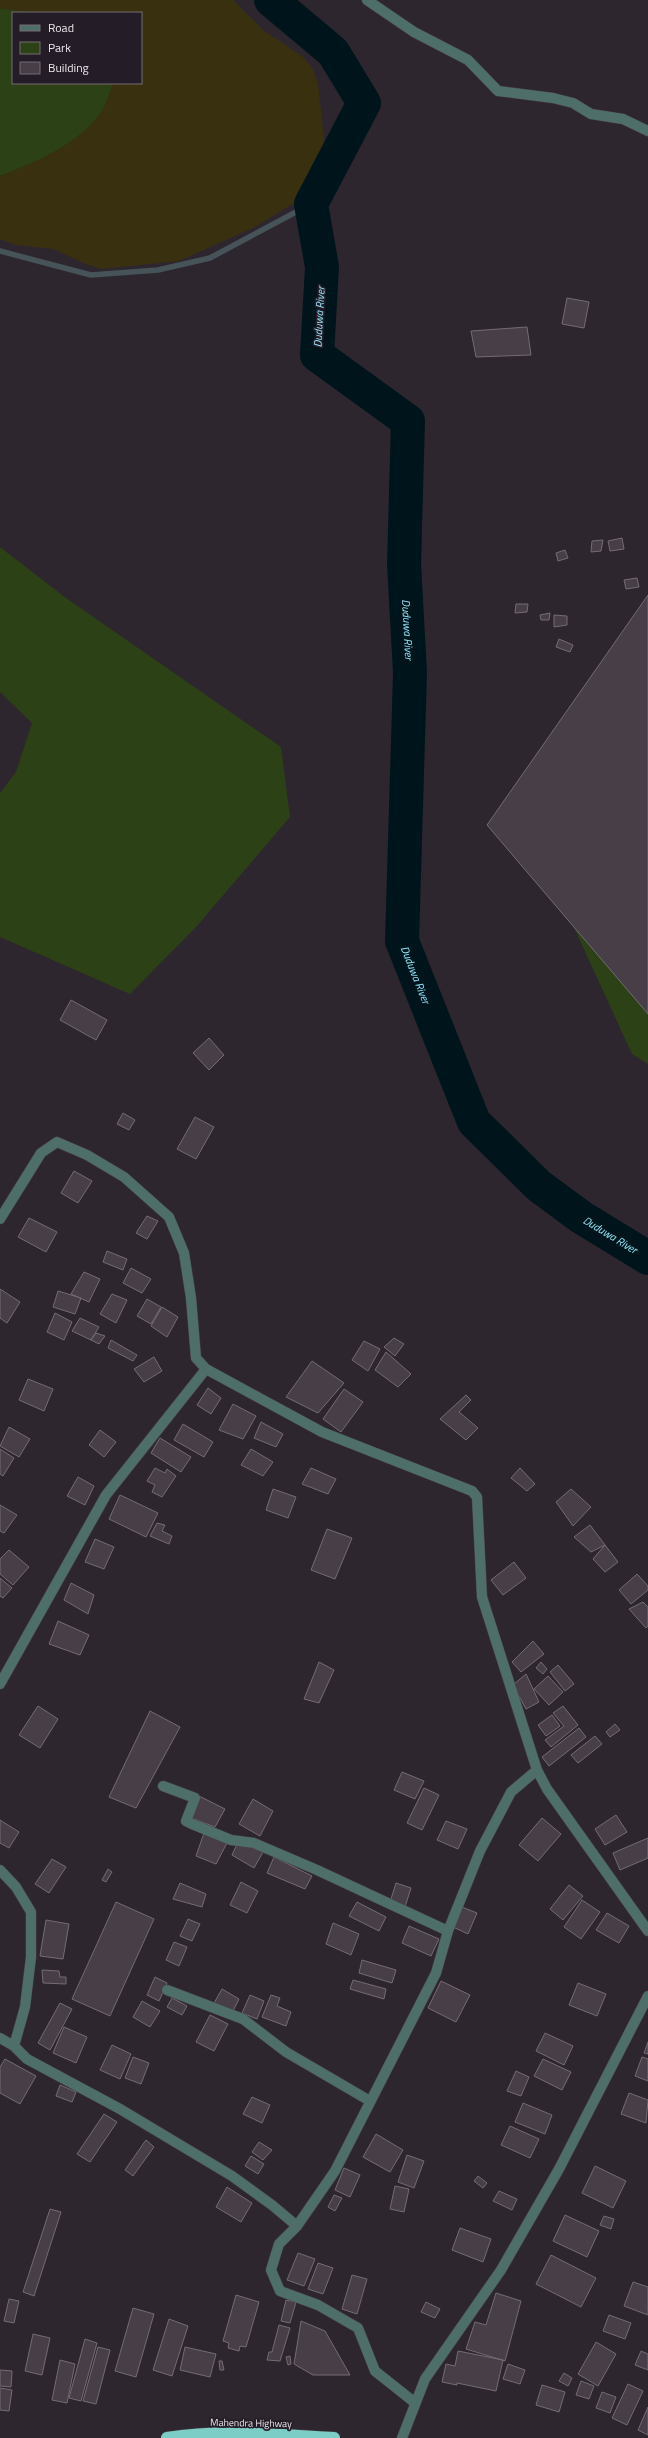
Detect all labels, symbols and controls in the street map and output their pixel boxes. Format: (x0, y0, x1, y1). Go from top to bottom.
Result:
legend (12, 12, 142, 84)
text: Road (48, 18, 74, 37)
text: Park (48, 38, 71, 57)
text: Building (48, 58, 89, 77)
water label: Duduwa River (309, 285, 329, 348)
water label: Duduwa River (398, 599, 417, 662)
water label: Duduwa River (397, 944, 435, 1008)
water label: Duduwa River (580, 1212, 642, 1258)
street label: Mahendra Highway (210, 2415, 292, 2431)

